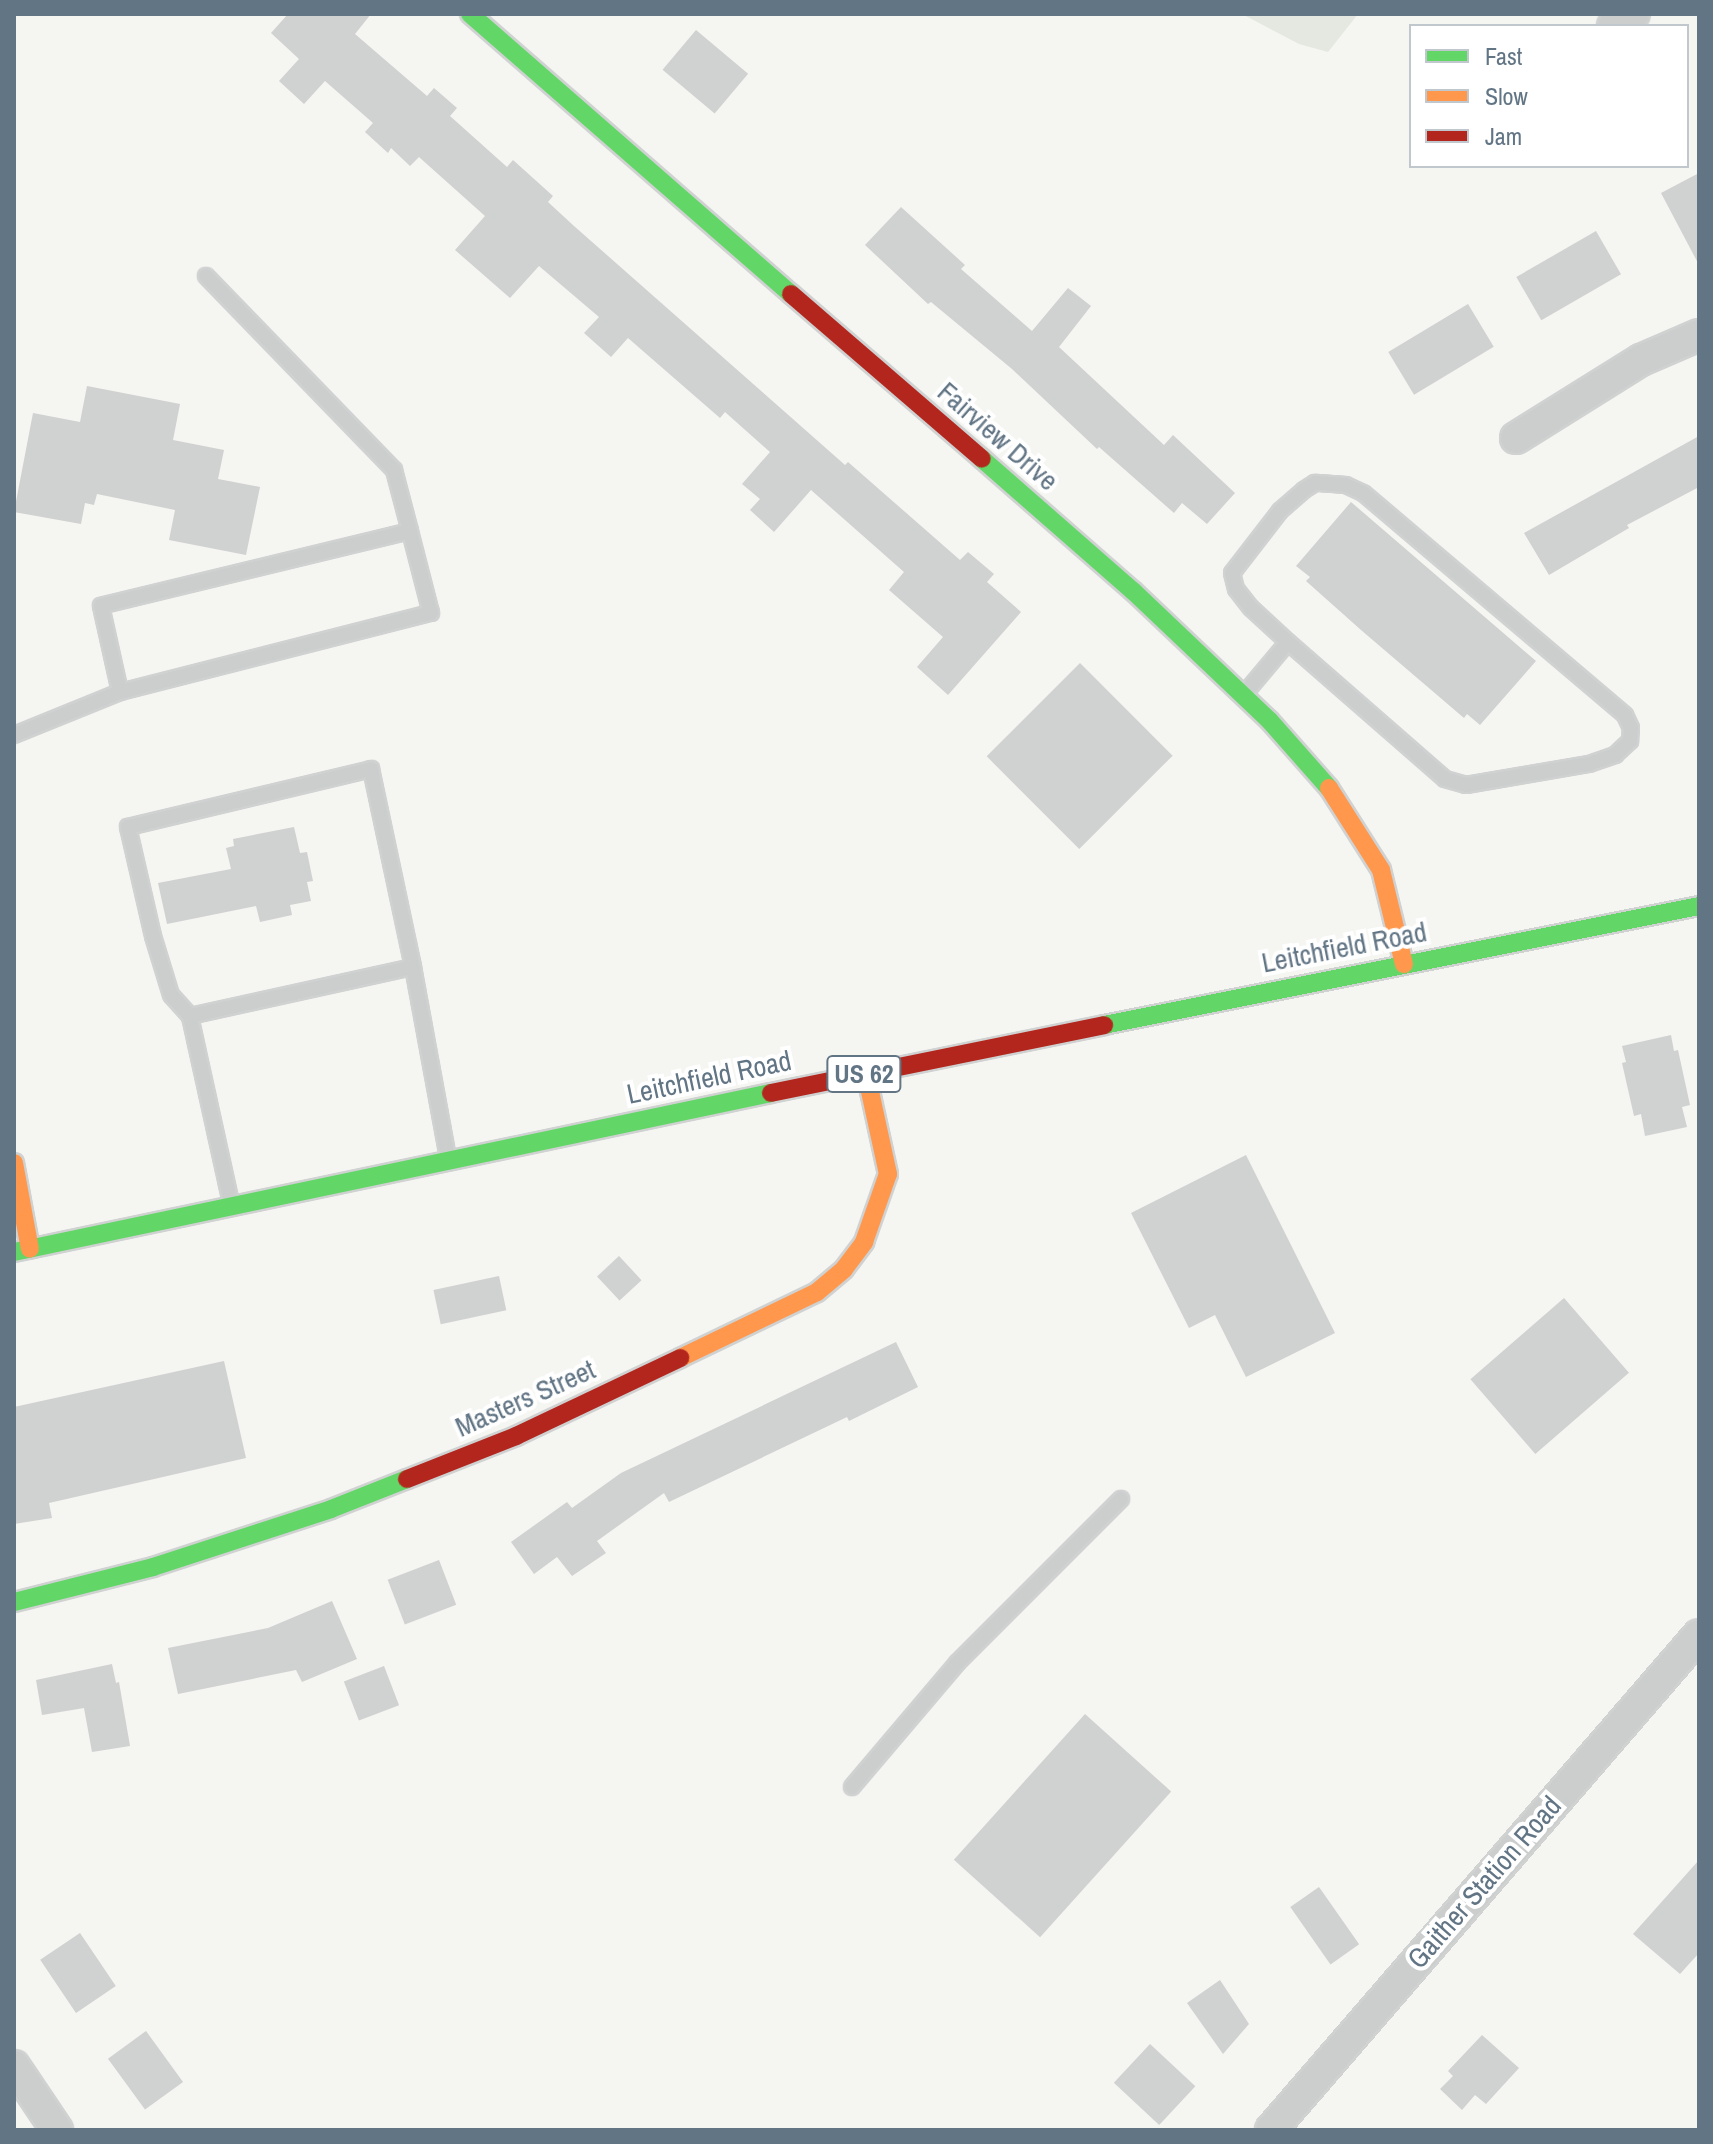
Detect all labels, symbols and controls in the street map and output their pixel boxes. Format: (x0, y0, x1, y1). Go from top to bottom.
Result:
legend (1409, 24, 1689, 168)
text: Fast (1485, 40, 1522, 72)
text: Slow (1485, 80, 1528, 112)
text: Jam (1485, 120, 1522, 152)
street label: Fairview Drive (931, 375, 1065, 497)
street label: Leitchfield Road (1259, 915, 1429, 979)
street label: Leitchfield Road (624, 1043, 794, 1111)
road number: US 62 (826, 1052, 902, 1096)
street label: Masters Street (450, 1352, 600, 1444)
street label: Gaither Station Road (1400, 1789, 1568, 1975)

